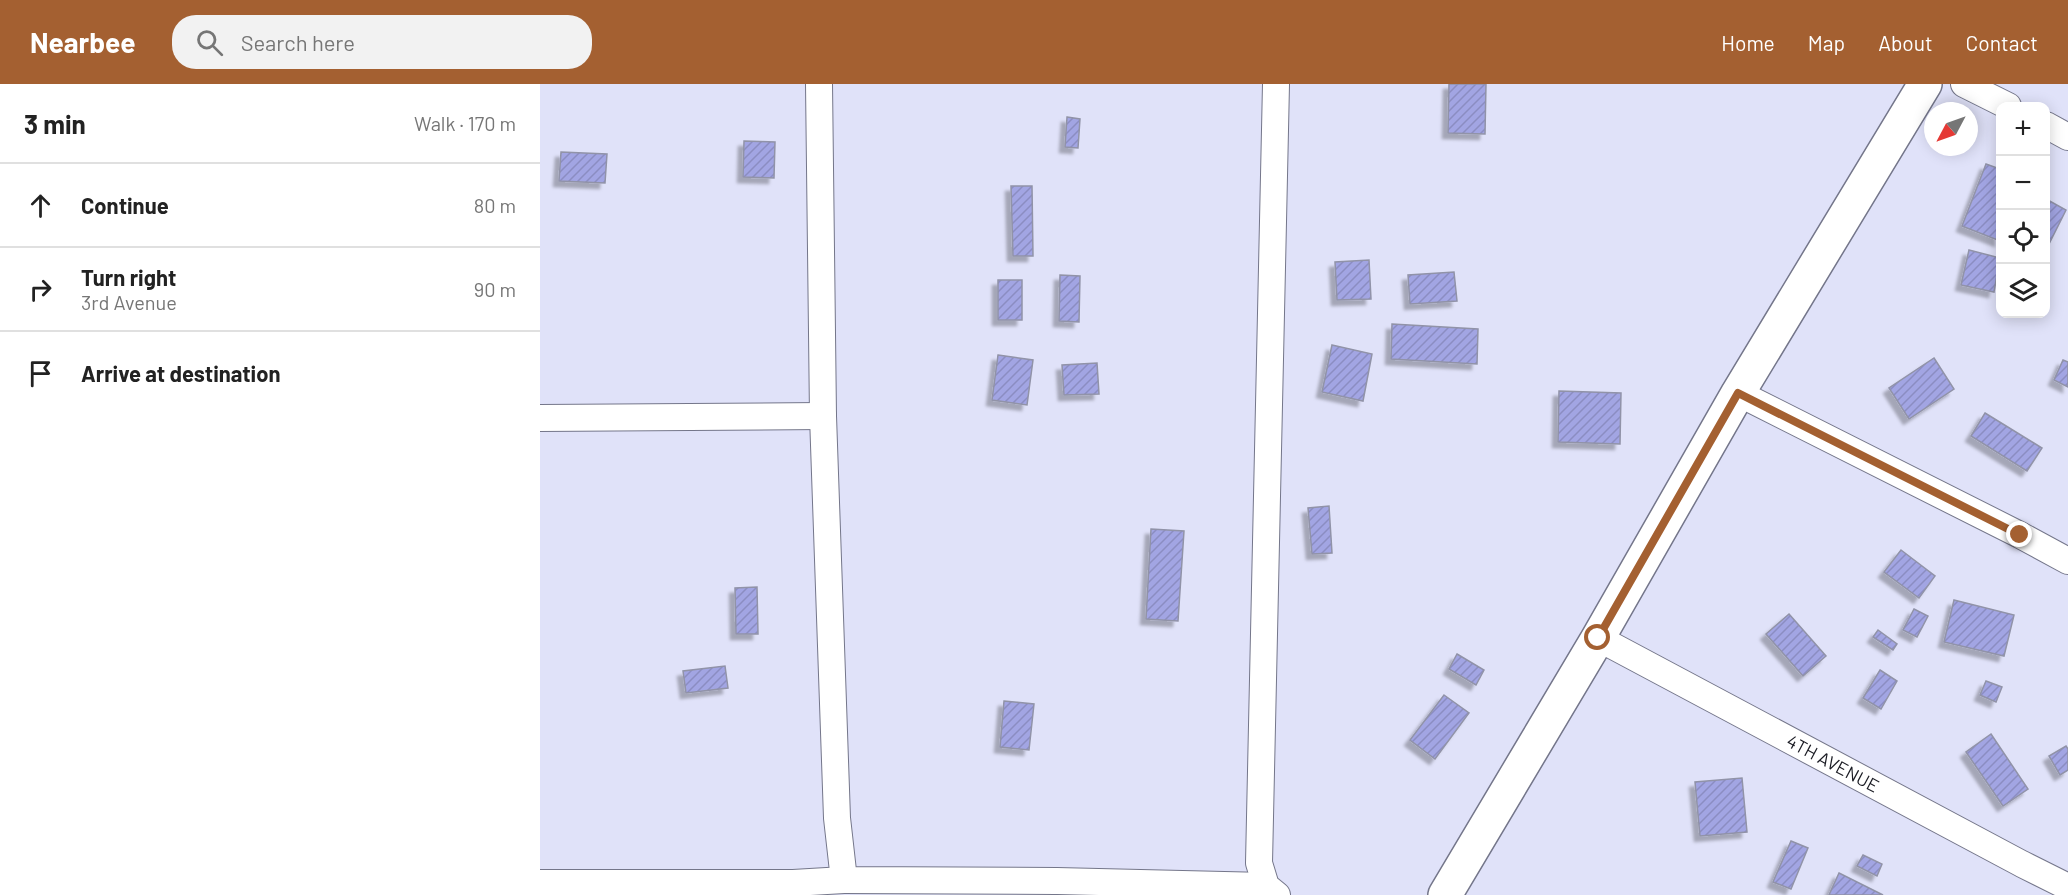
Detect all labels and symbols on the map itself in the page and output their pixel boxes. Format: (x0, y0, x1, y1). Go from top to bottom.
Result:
north arrow (1924, 102, 1978, 156)
route end (2006, 521, 2032, 547)
route start (1584, 624, 1610, 650)
street label: 4TH AVENUE (1783, 729, 1883, 797)

